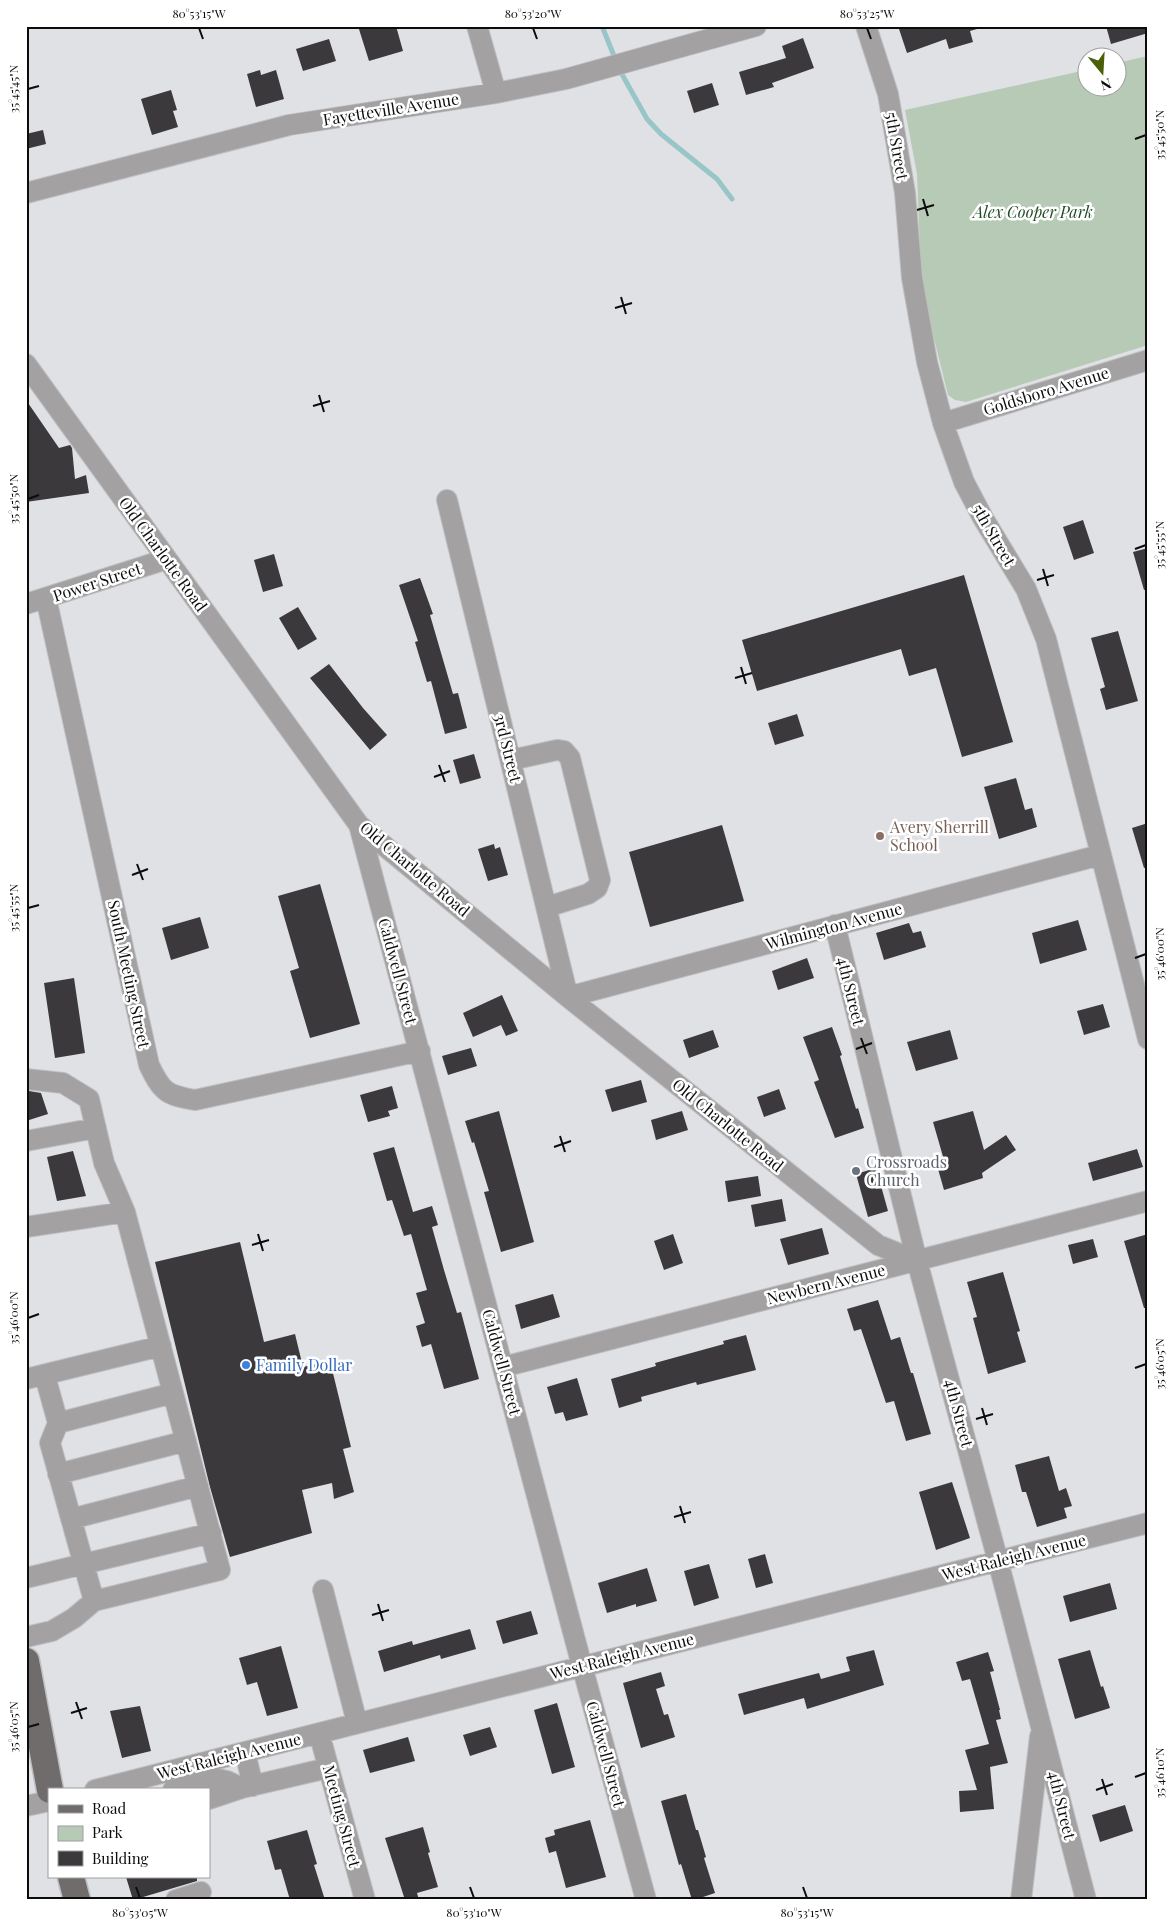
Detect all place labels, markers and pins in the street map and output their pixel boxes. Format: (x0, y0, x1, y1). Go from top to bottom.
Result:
place label: Avery Sherrill School (889, 816, 989, 855)
marker: Avery Sherrill School (874, 830, 886, 842)
place label: Crossroads Church (866, 1151, 947, 1190)
marker: Crossroads Church (850, 1165, 862, 1177)
place label: Family Dollar (256, 1354, 352, 1375)
marker: Family Dollar (240, 1359, 252, 1371)

